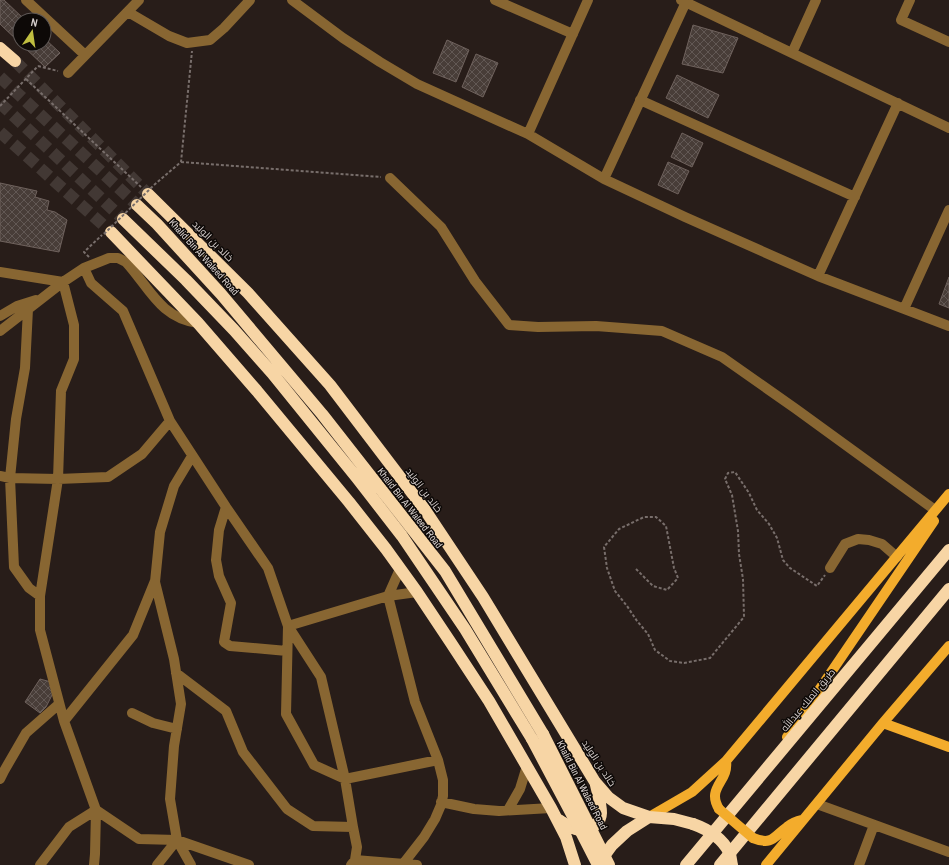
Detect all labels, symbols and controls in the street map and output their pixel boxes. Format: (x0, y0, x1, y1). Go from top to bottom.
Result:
north arrow (12, 12, 52, 52)
text: N (30, 15, 39, 30)
street label: Khalid Bin Al Waleed Road (166, 216, 242, 298)
street label: خالد بن الوليد (190, 218, 236, 264)
street label: Khalid Bin Al Waleed Road (375, 465, 445, 551)
street label: خالد بن الوليد (403, 465, 445, 515)
street label: طريق الملك عبدالله (777, 665, 838, 734)
street label: خالد بن الوليد (579, 737, 619, 789)
street label: Khalid Bin Al Waleed Road (554, 738, 610, 832)

